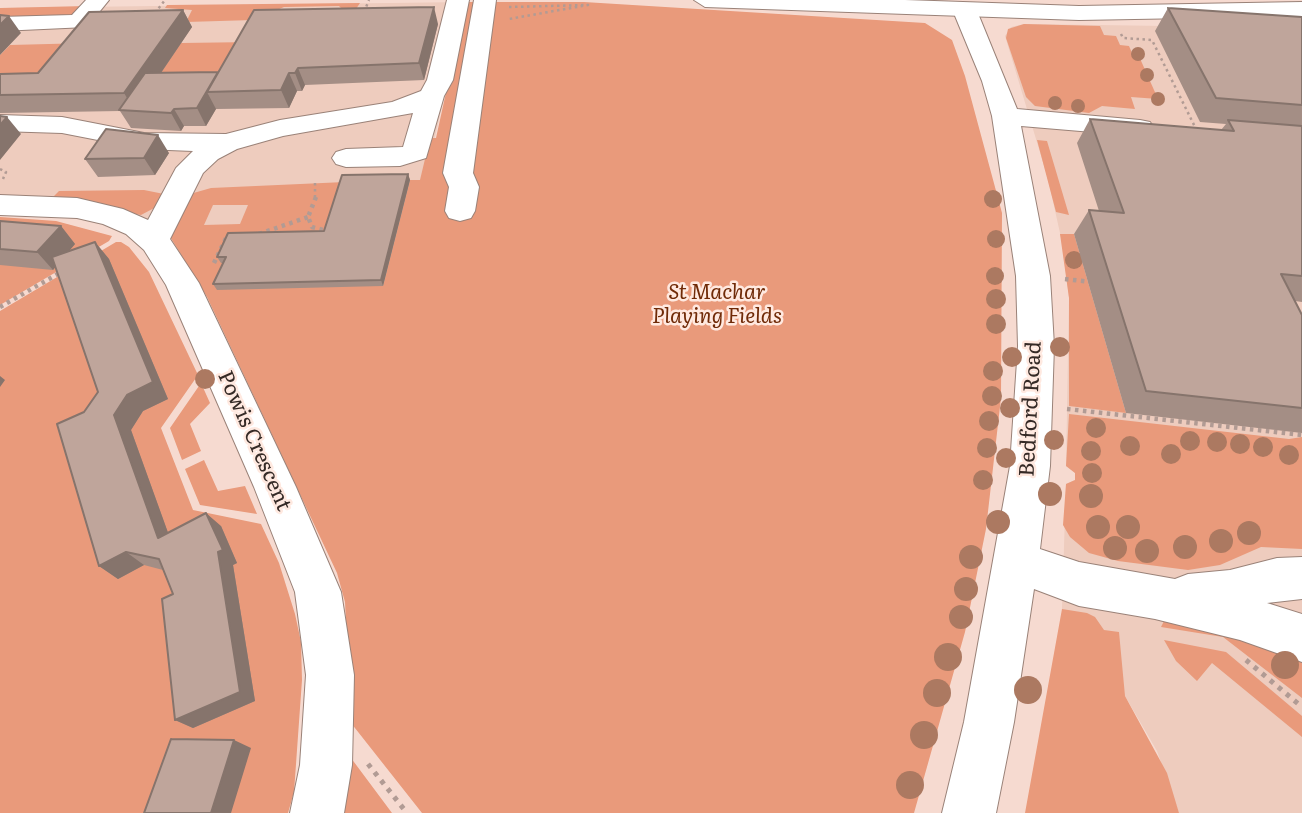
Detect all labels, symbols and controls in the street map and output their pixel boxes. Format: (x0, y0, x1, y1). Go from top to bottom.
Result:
park label: St Machar Playing Fields (652, 280, 782, 330)
street label: Bedford Road (1015, 341, 1047, 477)
street label: Powis Crescent (212, 367, 296, 515)

